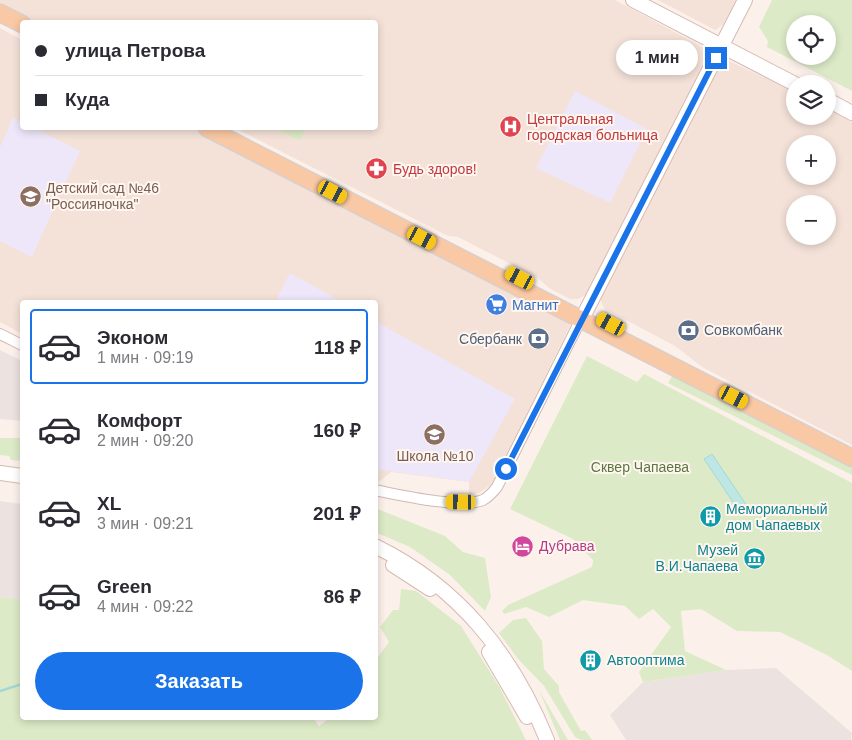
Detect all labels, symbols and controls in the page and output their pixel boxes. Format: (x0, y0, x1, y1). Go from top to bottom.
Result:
map controls (786, 15, 836, 245)
button: locate (786, 15, 836, 65)
text: улица Петрова (65, 40, 205, 61)
callout: 1 мин (616, 40, 698, 76)
route end (705, 47, 727, 69)
text: 1 мин (635, 49, 679, 66)
button: layers (786, 75, 836, 125)
text: Куда (65, 89, 109, 110)
place label: Центральная городская больница (527, 111, 658, 143)
hospital icon: Центральная городская больница (499, 115, 523, 139)
button: + (786, 135, 836, 185)
pharmacy icon: Будь здоров! (365, 157, 389, 181)
place label: Будь здоров! (393, 161, 477, 177)
car (316, 179, 349, 205)
place label: Детский сад №46 "Россияночка" (46, 180, 159, 212)
school or university icon: Детский сад №46 "Россияночка" (18, 184, 42, 208)
button: − (786, 195, 836, 245)
car (405, 225, 438, 251)
car (503, 265, 536, 291)
supermarket icon: Магнит (484, 293, 508, 317)
place label: Магнит (512, 297, 559, 313)
car (594, 310, 627, 338)
bank icon: Совкомбанк (676, 318, 700, 342)
place label: Совкомбанк (704, 322, 783, 338)
icon: car (37, 324, 82, 369)
text: Эконом (97, 327, 168, 348)
bank icon: Сбербанк (526, 327, 550, 351)
place label: Сбербанк (459, 331, 523, 347)
text: 118 ₽ (314, 337, 361, 358)
text: 1 мин · 09:19 (97, 349, 193, 366)
car (717, 384, 750, 410)
icon: car (37, 407, 82, 452)
text: Комфорт (97, 410, 182, 431)
text: 160 ₽ (313, 420, 361, 441)
school or university icon: Школа №10 (423, 422, 447, 446)
text: 2 мин · 09:20 (97, 432, 193, 449)
place label: Школа №10 (396, 448, 474, 464)
route start (495, 458, 517, 480)
park label: Сквер Чапаева (591, 459, 689, 475)
icon: car (37, 490, 82, 535)
text: XL (97, 493, 121, 514)
car (445, 494, 476, 510)
place label: Мемориальный дом Чапаевых (726, 501, 828, 533)
text: 201 ₽ (313, 503, 361, 524)
building icon: Мемориальный дом Чапаевых (698, 505, 722, 529)
text: 3 мин · 09:21 (97, 515, 193, 532)
hotel icon: Дубрава (511, 534, 535, 558)
place label: Дубрава (539, 538, 595, 554)
place label: Музей В.И.Чапаева (655, 542, 738, 574)
museum icon: Музей В.И.Чапаева (742, 546, 766, 570)
icon: car (37, 573, 82, 618)
text: Green (97, 576, 152, 597)
text: 86 ₽ (324, 586, 361, 607)
text: 4 мин · 09:22 (97, 598, 193, 615)
building icon: Автооптима (579, 648, 603, 672)
button: Заказать (35, 652, 363, 710)
place label: Автооптима (607, 652, 685, 668)

